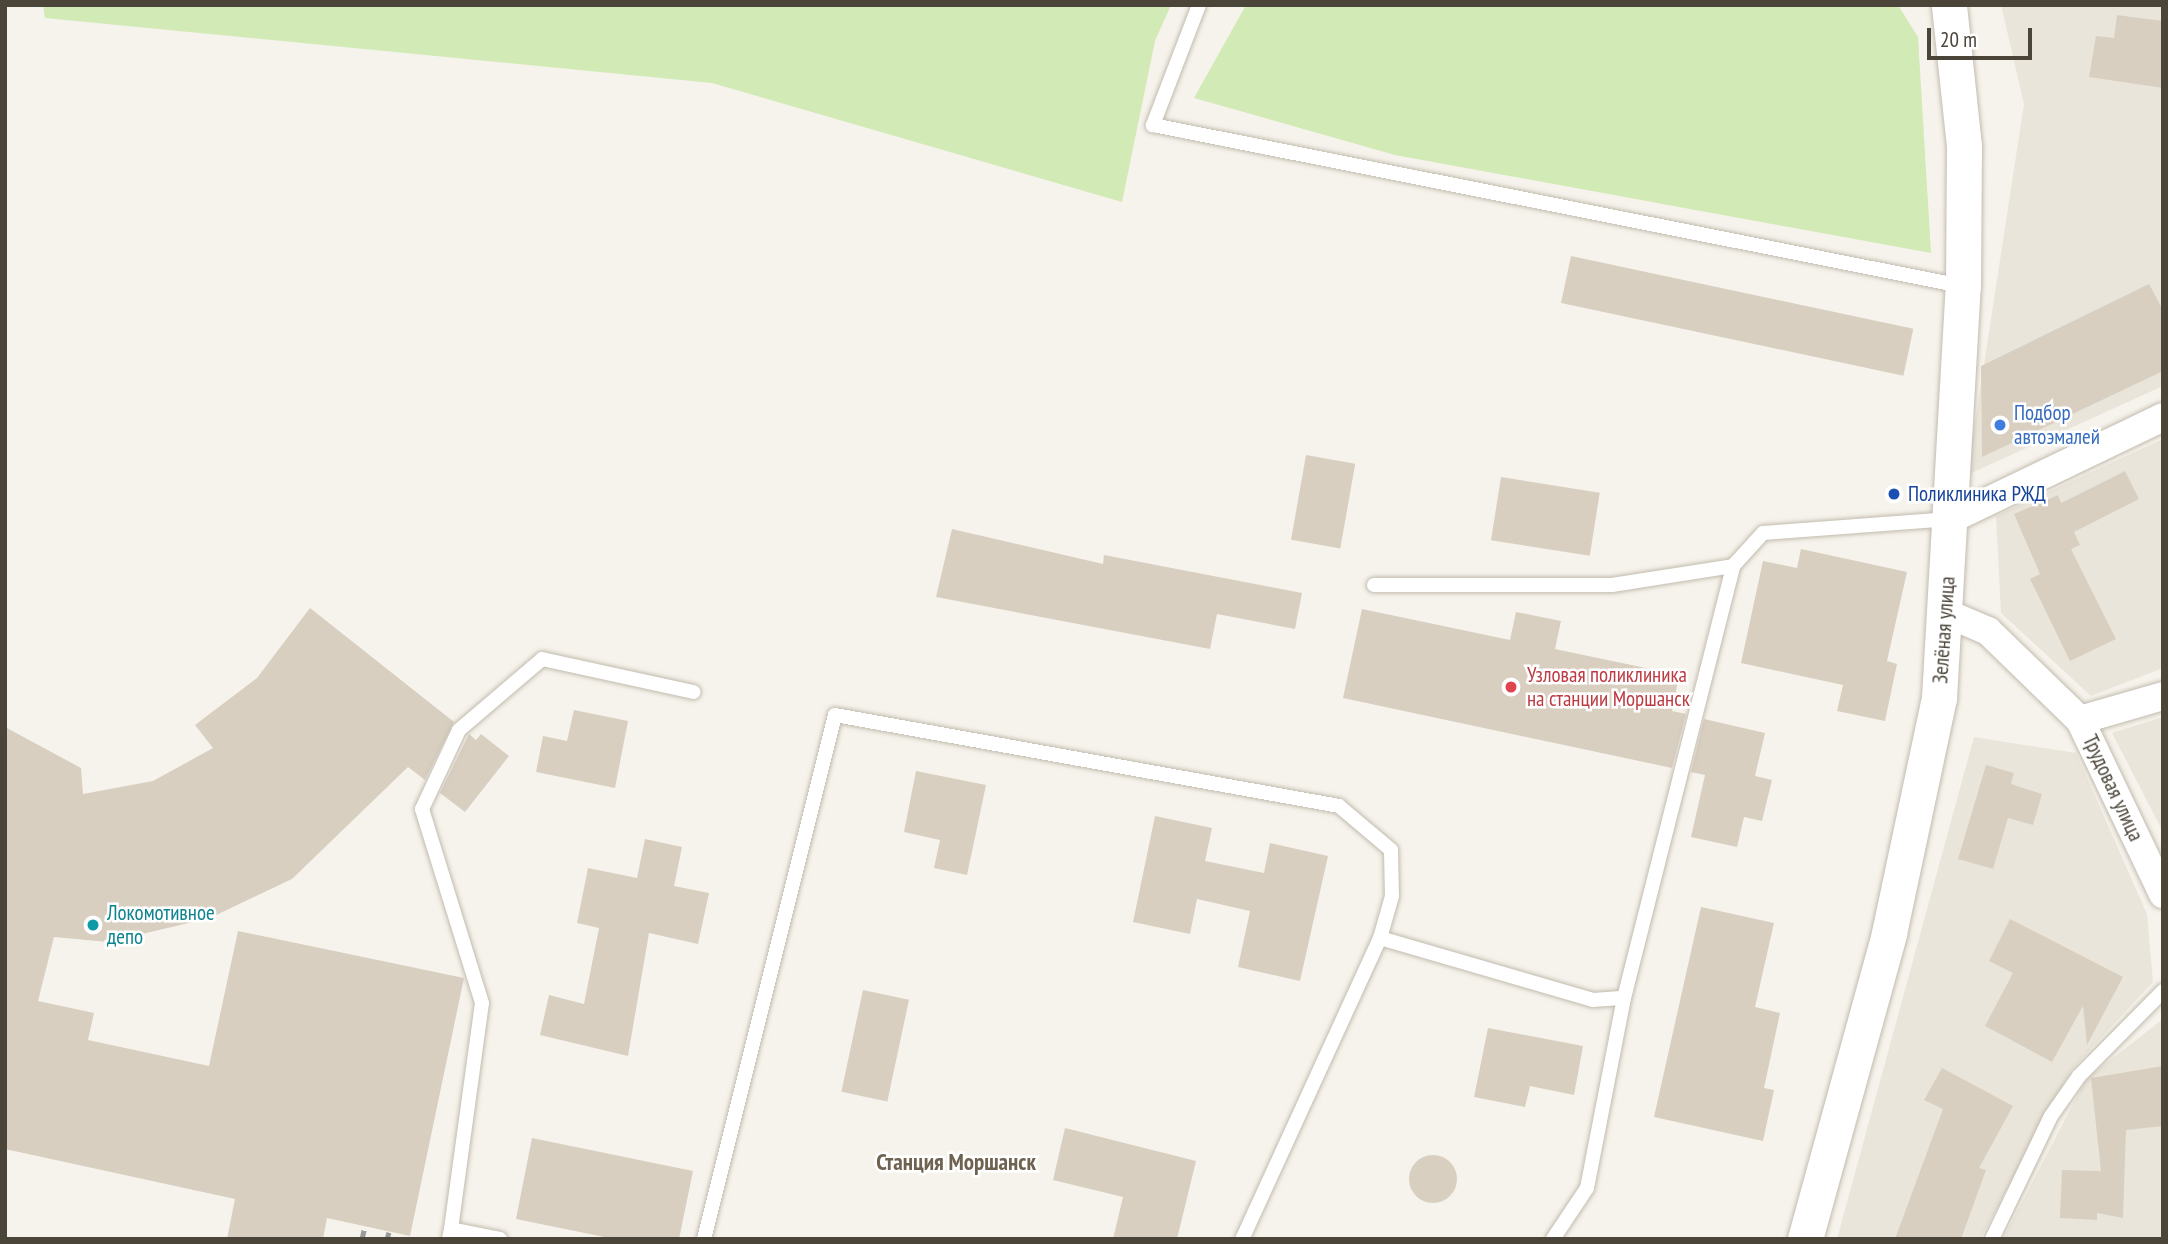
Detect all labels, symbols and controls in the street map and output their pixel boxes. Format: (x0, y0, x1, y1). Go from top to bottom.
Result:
scale bar (1930, 14, 2035, 58)
text: 20 m (1940, 26, 1977, 53)
place label: Подбор автоэмалей (2014, 400, 2100, 450)
marker: Подбор автоэмалей (1992, 417, 2008, 433)
place label: Поликлиника РЖД (1908, 481, 2046, 507)
marker: Поликлиника РЖД (1886, 486, 1902, 502)
street label: Зелёная улица (1928, 575, 1960, 685)
place label: Узловая поликлиника на станции Моршанск (1527, 662, 1690, 712)
marker: Узловая поликлиника на станции Моршанск (1501, 677, 1521, 697)
street label: Трудовая улица (2077, 731, 2149, 845)
place label: Локомотивное депо (107, 900, 215, 950)
marker: Локомотивное депо (85, 917, 101, 933)
district label: Станция Моршанск (876, 1148, 1036, 1176)

